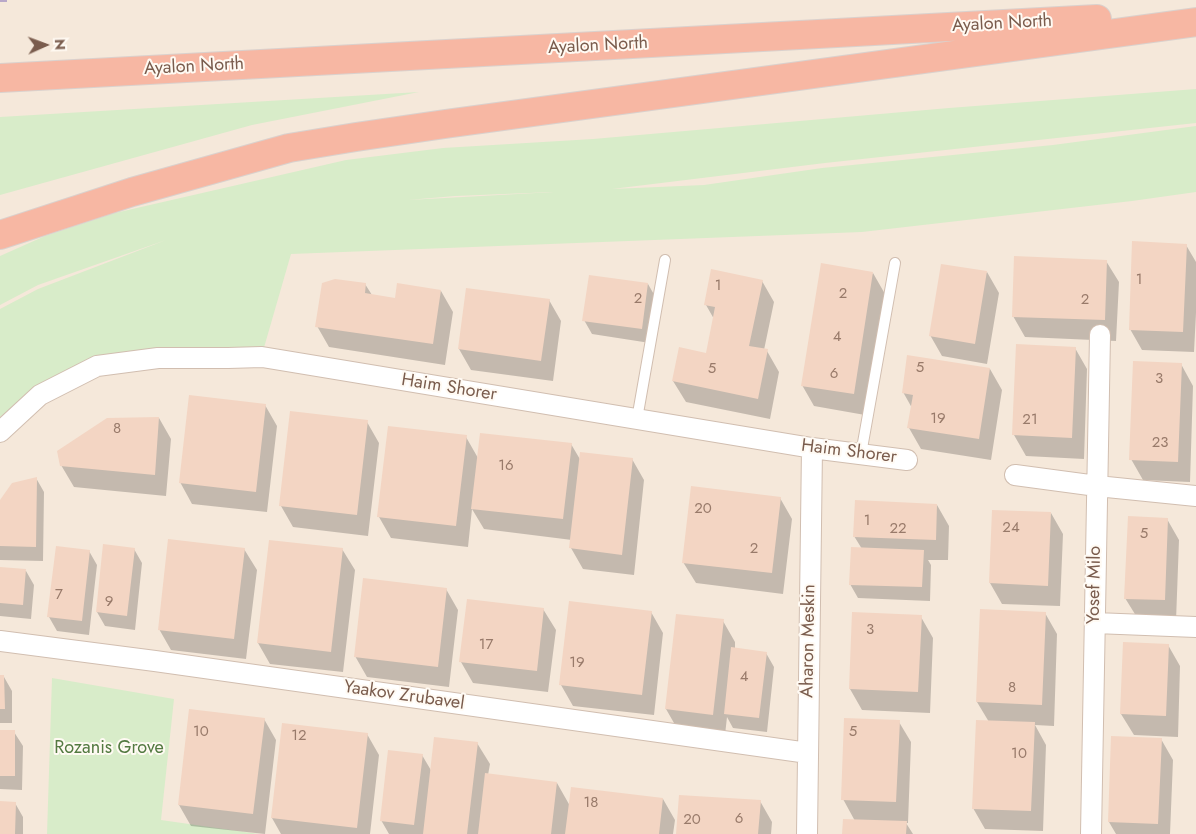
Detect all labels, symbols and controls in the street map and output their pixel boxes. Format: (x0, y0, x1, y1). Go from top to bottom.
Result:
street label: Ayalon North (951, 11, 1053, 37)
north arrow (20, 20, 70, 70)
street label: Ayalon North (547, 33, 649, 59)
text: N (50, 39, 70, 50)
street label: Ayalon North (143, 54, 245, 80)
house number: 1 (1136, 271, 1142, 289)
house number: 1 (715, 277, 721, 295)
house number: 2 (839, 285, 847, 303)
house number: 2 (634, 290, 642, 308)
house number: 2 (1081, 291, 1089, 309)
house number: 4 (833, 328, 841, 346)
house number: 5 (916, 359, 924, 377)
house number: 5 (708, 360, 716, 378)
house number: 6 (830, 365, 838, 383)
street label: Haim Shorer (400, 370, 498, 406)
house number: 3 (1155, 370, 1163, 388)
house number: 19 (930, 410, 946, 428)
house number: 21 (1022, 411, 1038, 429)
house number: 8 (113, 420, 121, 438)
house number: 23 (1152, 434, 1168, 452)
street label: Haim Shorer (800, 435, 898, 469)
house number: 16 (498, 457, 514, 475)
house number: 20 (694, 500, 712, 518)
house number: 1 (864, 512, 870, 530)
house number: 24 (1002, 519, 1020, 537)
house number: 22 (889, 520, 907, 538)
house number: 5 (1140, 525, 1148, 543)
house number: 2 (750, 540, 758, 558)
street label: Yosef Milo (1084, 546, 1106, 624)
street label: Aharon Meskin (797, 584, 821, 698)
house number: 7 (55, 586, 63, 604)
house number: 9 (105, 593, 113, 611)
house number: 3 (866, 621, 874, 639)
house number: 17 (479, 636, 493, 654)
house number: 19 (569, 654, 585, 672)
house number: 4 (740, 668, 748, 686)
street label: Yaakov Zrubavel (342, 677, 466, 715)
house number: 8 (1008, 679, 1016, 697)
house number: 10 (193, 723, 209, 741)
house number: 5 (849, 723, 857, 741)
house number: 12 (291, 727, 307, 745)
park label: Rozanis Grove (54, 738, 164, 760)
house number: 10 (1011, 745, 1027, 763)
house number: 18 (584, 794, 598, 812)
house number: 6 (735, 810, 743, 828)
house number: 20 (683, 811, 701, 829)

